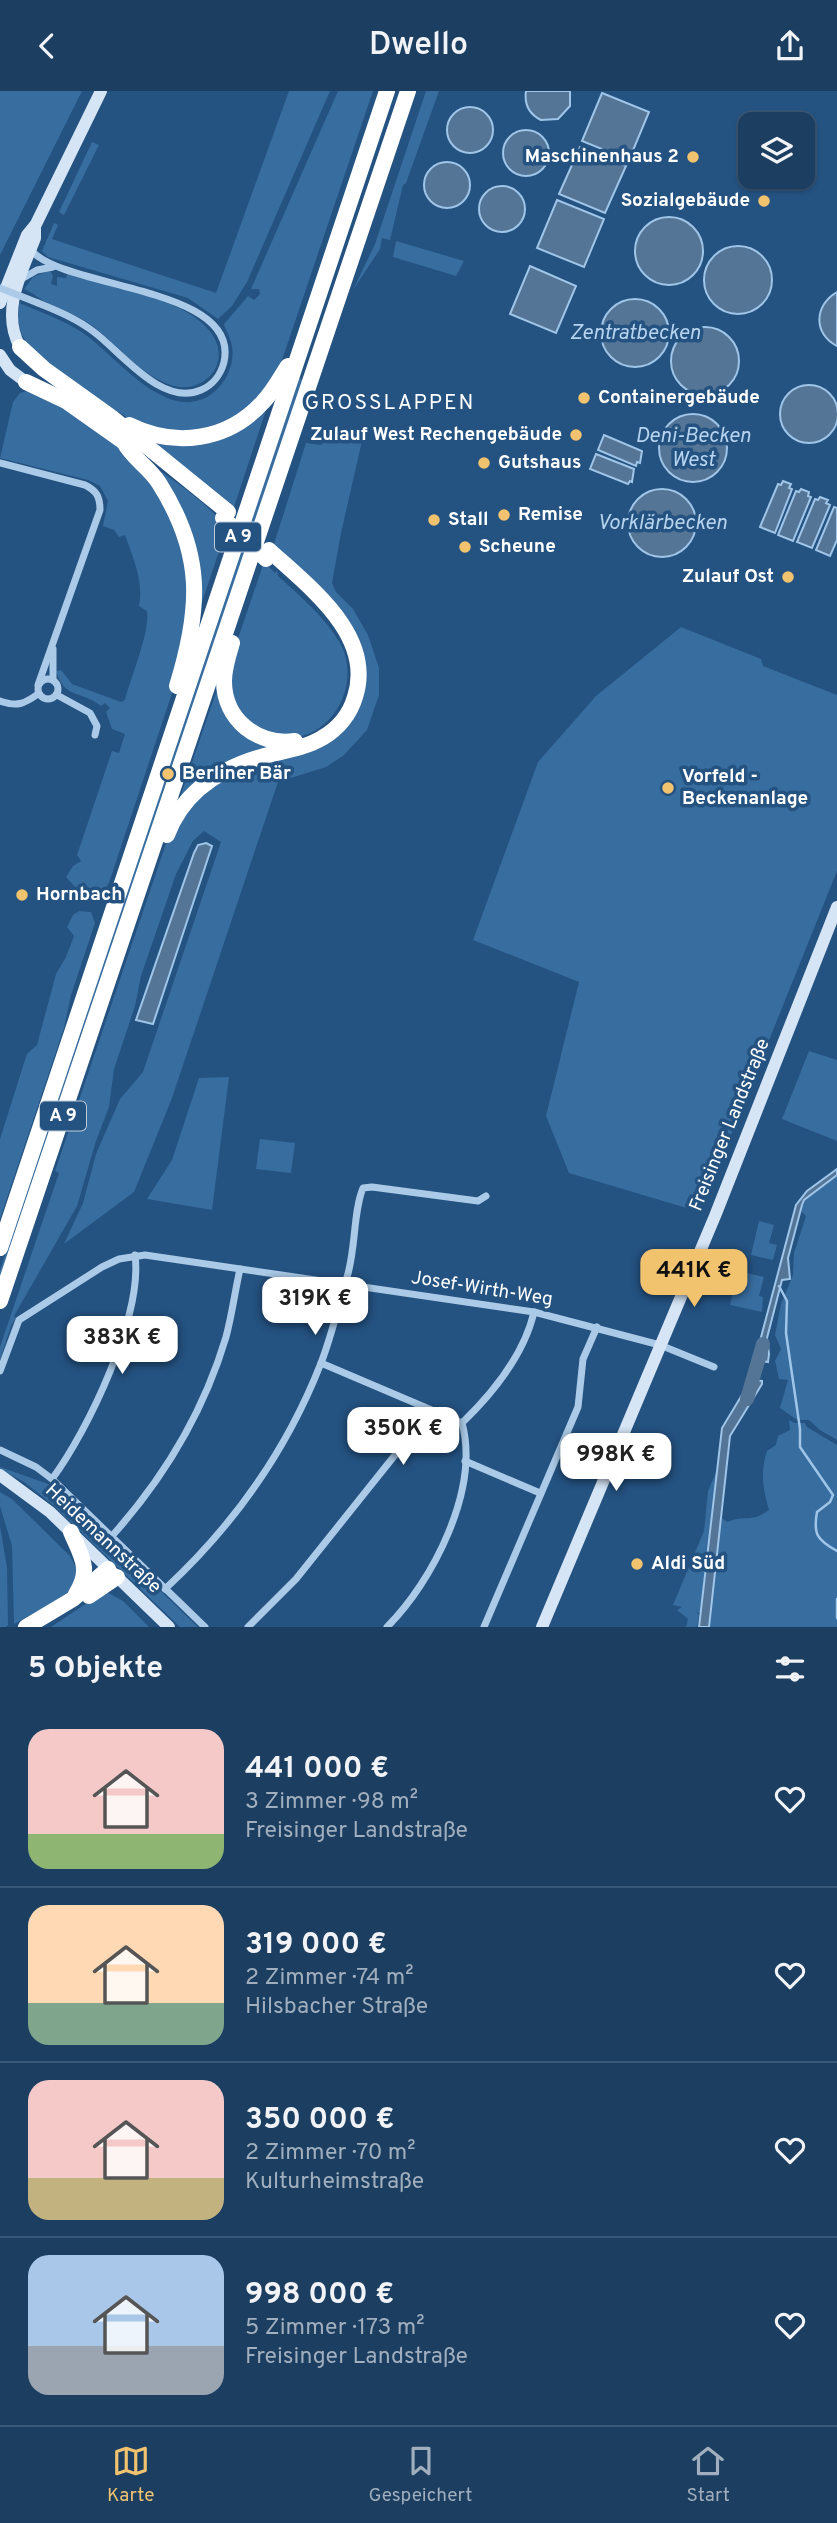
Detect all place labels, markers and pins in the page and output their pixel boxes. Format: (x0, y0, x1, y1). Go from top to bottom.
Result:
place label: Maschinenhaus 2 (525, 145, 679, 169)
marker: Maschinenhaus 2 (685, 149, 701, 165)
place label: Sozialgebäude (621, 189, 750, 213)
marker: Sozialgebäude (756, 193, 772, 209)
place label: Containergebäude (598, 386, 760, 410)
marker: Containergebäude (576, 390, 592, 406)
place label: Zulauf West Rechengebäude (310, 423, 562, 447)
marker: Zulauf West Rechengebäude (568, 427, 584, 443)
place label: Gutshaus (498, 451, 581, 475)
marker: Gutshaus (476, 455, 492, 471)
place label: Remise (518, 503, 583, 527)
marker: Remise (496, 507, 512, 523)
place label: Stall (448, 508, 488, 532)
marker: Stall (426, 512, 442, 528)
place label: Scheune (479, 535, 556, 559)
marker: Scheune (457, 539, 473, 555)
place label: Zulauf Ost (682, 565, 774, 589)
marker: Zulauf Ost (780, 569, 796, 585)
place label: Berliner Bär (182, 762, 291, 786)
place label: Vorfeld - Beckenanlage (682, 765, 808, 811)
marker: Berliner Bär (160, 766, 176, 782)
marker: Vorfeld - Beckenanlage (660, 780, 676, 796)
place label: Hornbach (36, 883, 122, 907)
marker: Hornbach (14, 887, 30, 903)
pin: 441K € (637, 1249, 751, 1309)
pin: 319K € (258, 1277, 372, 1337)
pin: 383K € (65, 1317, 179, 1376)
pin: 350K € (346, 1407, 460, 1467)
pin: 998K € (559, 1433, 673, 1493)
place label: Aldi Süd (651, 1552, 725, 1576)
marker: Aldi Süd (629, 1556, 645, 1572)

